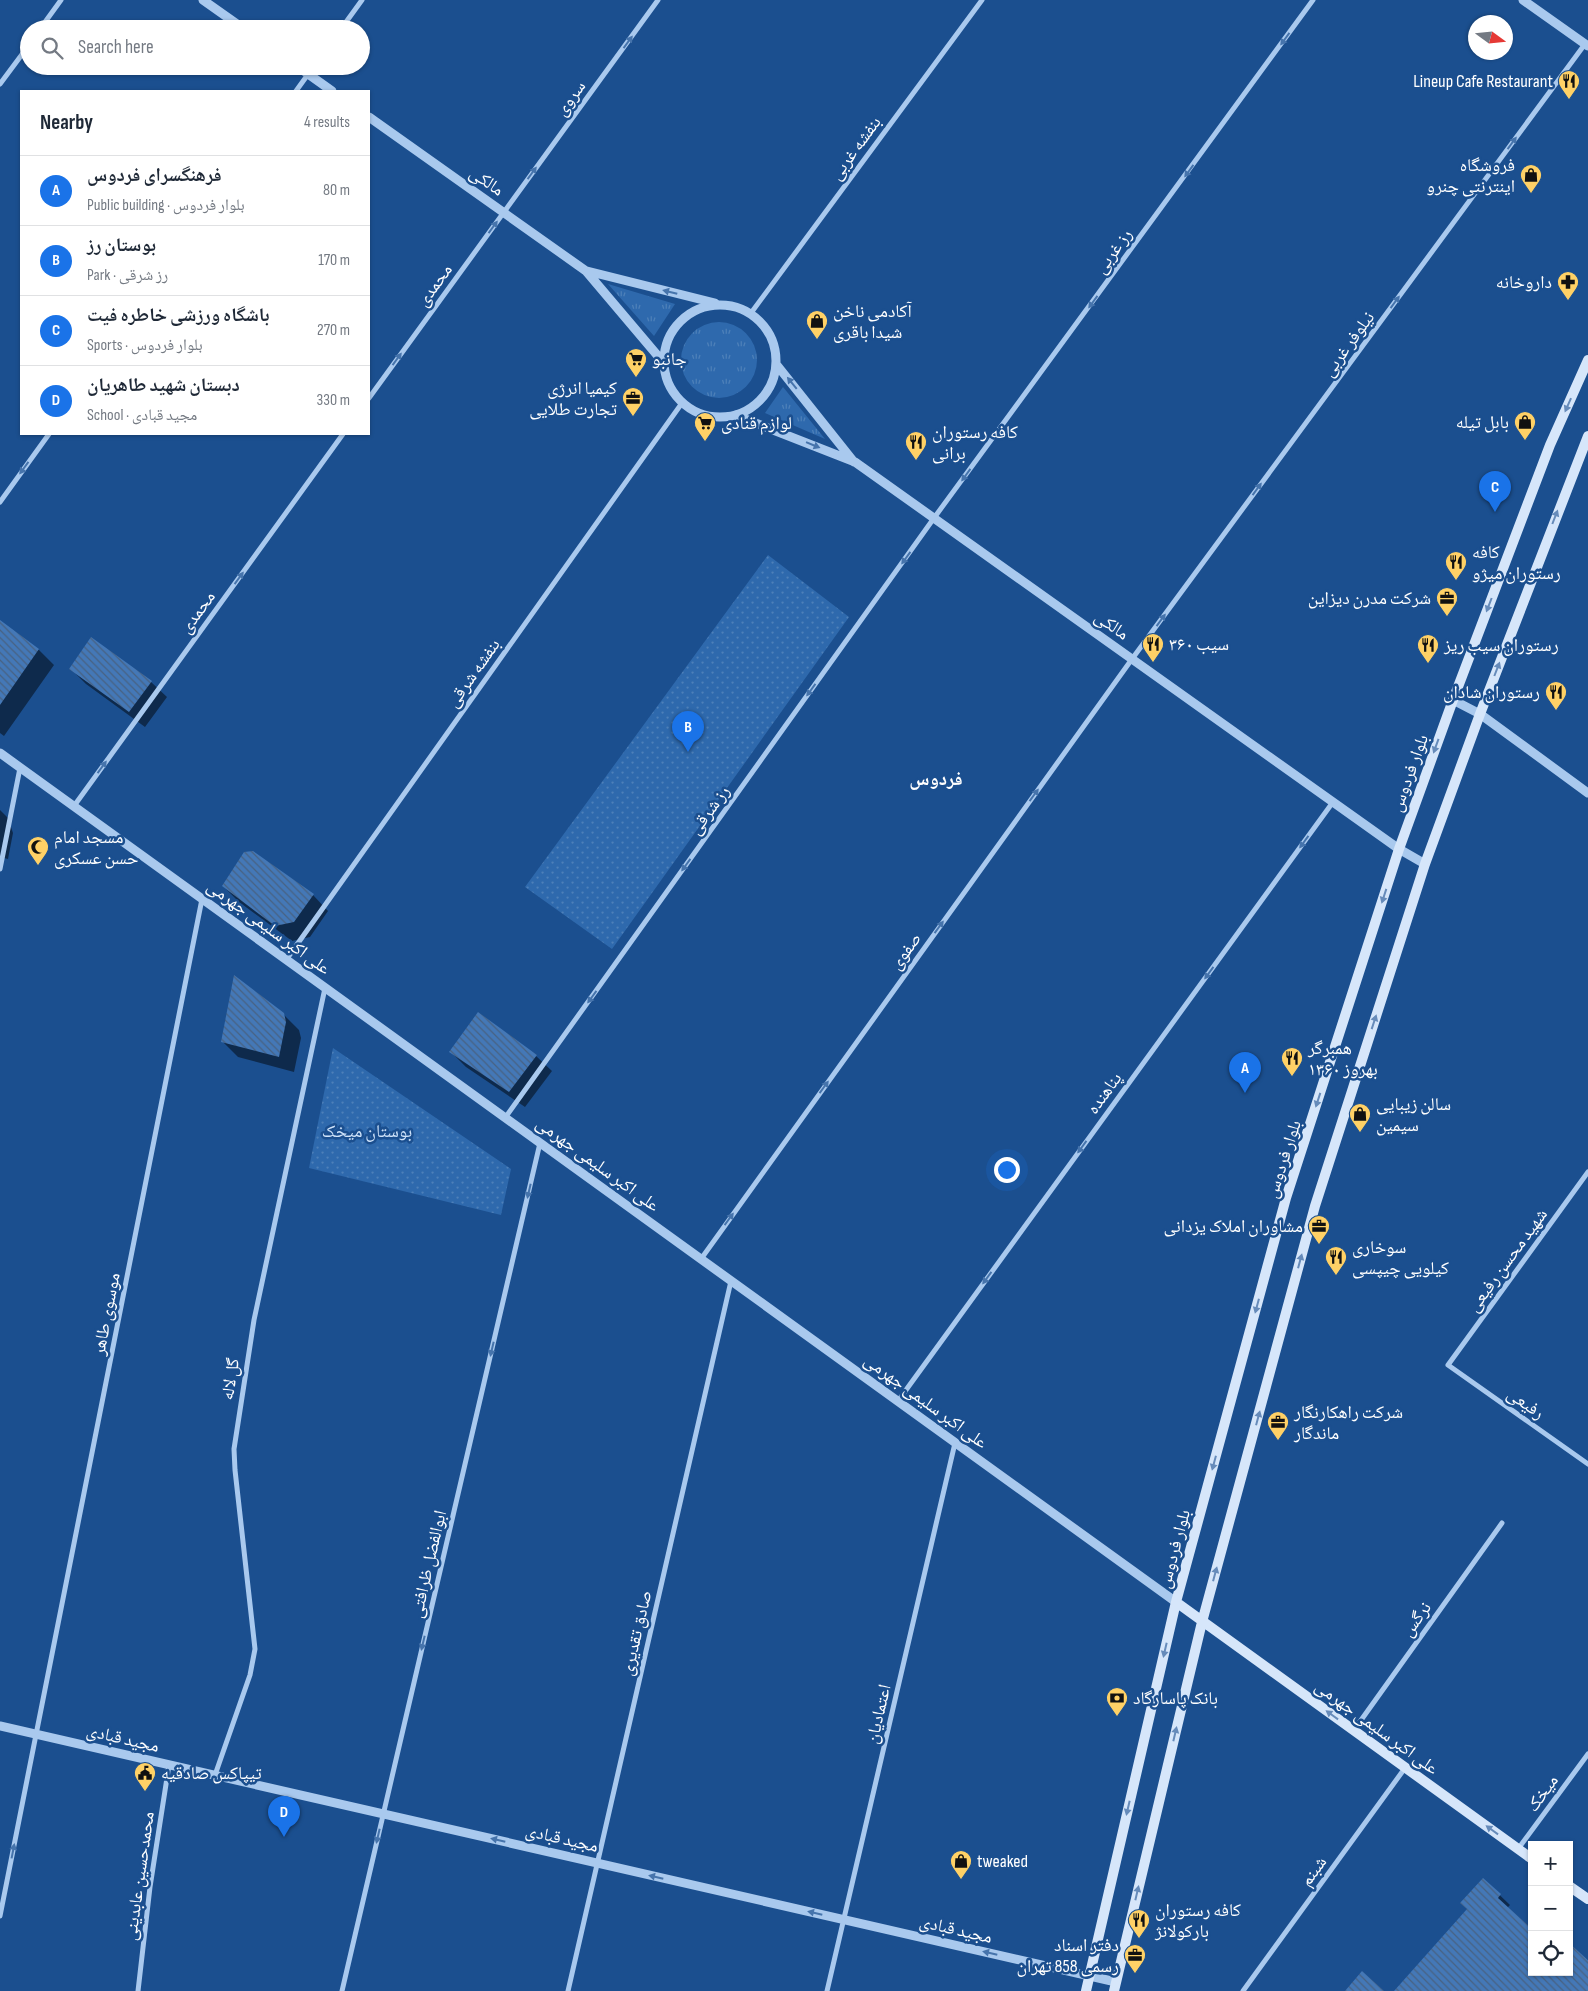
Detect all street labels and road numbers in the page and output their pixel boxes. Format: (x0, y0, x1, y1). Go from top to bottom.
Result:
street label: سروی (551, 76, 590, 120)
street label: بنفشه غربی (825, 112, 886, 184)
street label: مالکی (465, 162, 508, 201)
street label: رز غربی (1090, 225, 1137, 278)
street label: محمدی (412, 260, 457, 311)
street label: نیلوفر غربی (1318, 307, 1379, 381)
street label: محمدی (175, 587, 220, 638)
street label: مالکی (1090, 606, 1133, 645)
street label: بنفشه شرقی (442, 635, 505, 712)
street label: بلوار فردوس (1386, 732, 1433, 815)
street label: رز شرقی (685, 782, 734, 839)
street label: علی اکبر سلیمی جهرمی (203, 876, 335, 979)
street label: صفوی (885, 929, 926, 974)
street label: پناهنده (1082, 1068, 1127, 1118)
street label: علی اکبر سلیمی جهرمی (532, 1113, 664, 1216)
street label: بلوار فردوس (1261, 1117, 1306, 1201)
street label: شهید محسن رفیعی (1463, 1204, 1552, 1316)
street label: موسوی طاهر (88, 1271, 125, 1358)
street label: علی اکبر سلیمی جهرمی (860, 1350, 992, 1453)
street label: گل لاله (217, 1356, 244, 1402)
street label: رفیعی (1503, 1383, 1548, 1424)
street label: بلوار فردوس (1154, 1507, 1195, 1591)
street label: ابوالفضل ظرافتی (406, 1508, 451, 1620)
street label: صادق تقدیری (616, 1588, 656, 1678)
street label: نرگس (1397, 1598, 1436, 1641)
street label: علی اکبر سلیمی جهرمی (1311, 1676, 1443, 1779)
street label: اعتمادیان (861, 1682, 896, 1746)
street label: مجید قبادی (84, 1720, 161, 1757)
street label: میخک (1522, 1771, 1563, 1816)
street label: محمدحسین عابدینی (120, 1810, 159, 1942)
street label: مجید قبادی (523, 1820, 600, 1857)
street label: شبنم (1296, 1852, 1332, 1891)
street label: مجید قبادی (917, 1911, 994, 1948)

